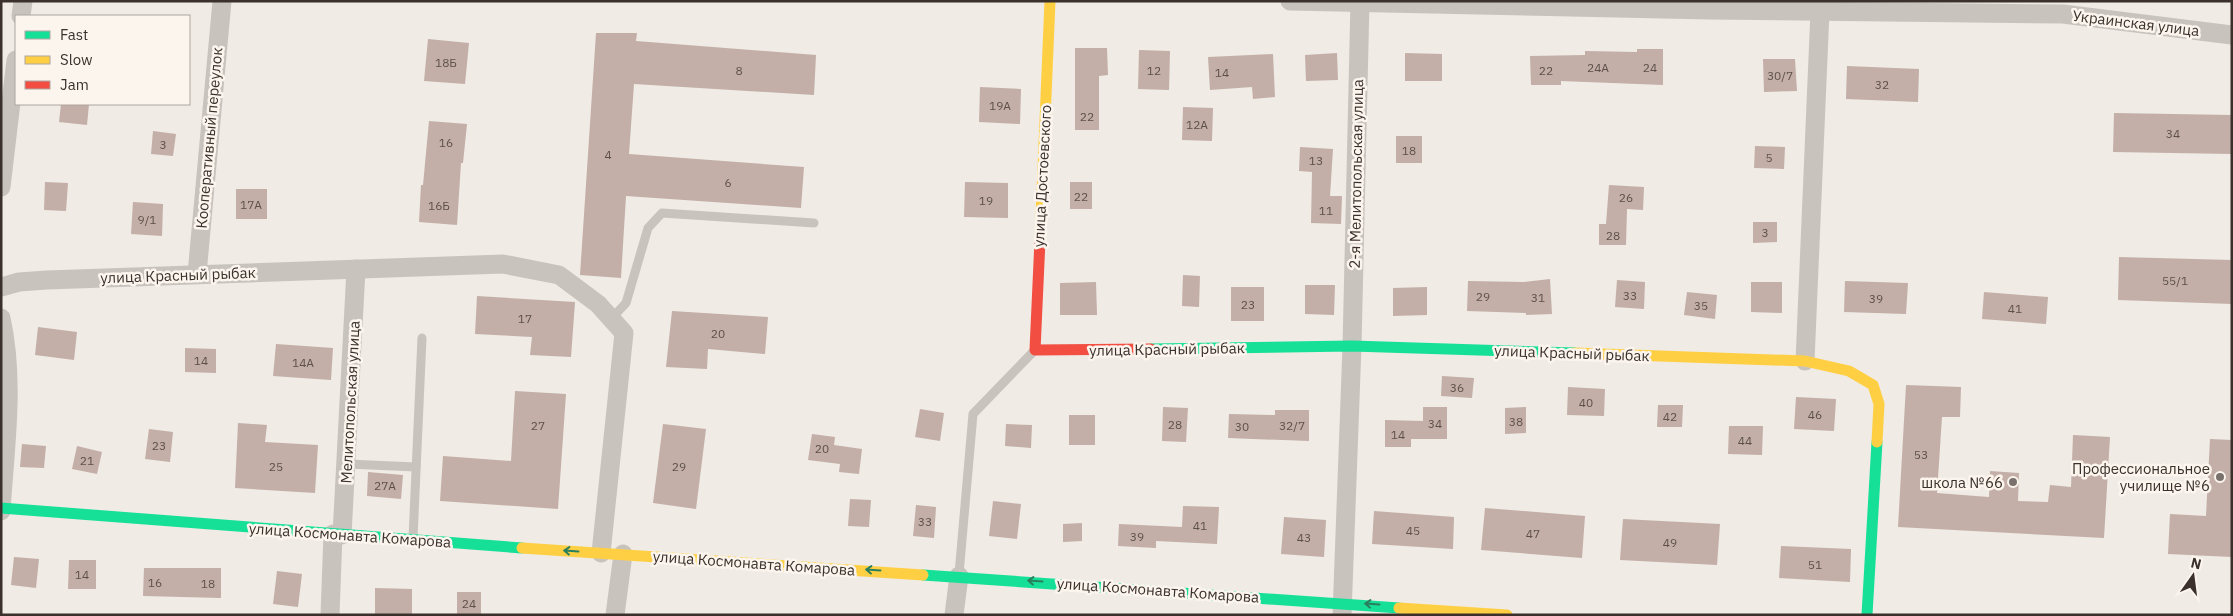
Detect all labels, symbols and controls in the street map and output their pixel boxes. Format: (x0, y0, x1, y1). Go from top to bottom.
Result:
street label: Украинская улица (2071, 6, 2201, 40)
legend (15, 15, 190, 105)
text: Fast (60, 25, 88, 44)
street label: Кооперативный переулок (192, 47, 226, 229)
text: Slow (60, 50, 93, 69)
house number: 18Б (435, 55, 457, 70)
house number: 24А (1587, 60, 1609, 75)
house number: 24 (1643, 60, 1657, 75)
house number: 8 (735, 63, 743, 78)
house number: 12 (1147, 63, 1161, 78)
house number: 22 (1539, 63, 1553, 78)
house number: 14 (1215, 65, 1229, 80)
house number: 30/7 (1767, 68, 1793, 83)
text: Jam (60, 75, 89, 94)
house number: 32 (1875, 77, 1889, 92)
street label: 2-я Мелитопольская улица (1345, 79, 1367, 269)
house number: 19А (989, 98, 1011, 113)
street label: улица Достоевского (1029, 104, 1055, 248)
house number: 22 (1080, 109, 1094, 124)
house number: 12А (1186, 117, 1208, 132)
house number: 34 (2166, 126, 2180, 141)
house number: 16 (439, 135, 453, 150)
house number: 3 (159, 137, 167, 152)
house number: 18 (1402, 143, 1416, 158)
house number: 4 (604, 147, 612, 162)
house number: 5 (1765, 150, 1773, 165)
house number: 13 (1309, 153, 1323, 168)
house number: 6 (724, 175, 732, 190)
house number: 22 (1074, 189, 1088, 204)
house number: 26 (1619, 190, 1633, 205)
house number: 19 (979, 193, 993, 208)
house number: 17А (240, 197, 262, 212)
house number: 16Б (428, 198, 450, 213)
house number: 11 (1319, 203, 1333, 218)
house number: 9/1 (138, 212, 157, 227)
house number: 3 (1761, 225, 1769, 240)
house number: 28 (1606, 228, 1620, 243)
street label: улица Красный рыбак (100, 263, 256, 287)
house number: 55/1 (2162, 273, 2188, 288)
house number: 33 (1623, 288, 1637, 303)
house number: 29 (1476, 289, 1490, 304)
house number: 31 (1531, 290, 1545, 305)
house number: 39 (1869, 291, 1883, 306)
house number: 23 (1241, 297, 1255, 312)
house number: 35 (1694, 298, 1708, 313)
house number: 41 (2008, 301, 2022, 316)
house number: 17 (518, 311, 532, 326)
street label: Мелитопольская улица (336, 320, 364, 484)
house number: 20 (711, 326, 725, 341)
street label: улица Красный рыбак (1089, 338, 1245, 360)
street label: улица Красный рыбак (1494, 341, 1650, 365)
house number: 14 (194, 353, 208, 368)
house number: 14А (292, 355, 314, 370)
house number: 36 (1450, 380, 1464, 395)
house number: 40 (1579, 395, 1593, 410)
house number: 46 (1808, 407, 1822, 422)
house number: 42 (1663, 409, 1677, 424)
house number: 38 (1509, 414, 1523, 429)
house number: 34 (1428, 416, 1442, 431)
house number: 28 (1168, 417, 1182, 432)
house number: 27 (531, 418, 545, 433)
house number: 32/7 (1279, 418, 1305, 433)
house number: 30 (1235, 419, 1249, 434)
house number: 14 (1391, 427, 1405, 442)
house number: 44 (1738, 433, 1752, 448)
house number: 23 (152, 438, 166, 453)
house number: 20 (815, 441, 829, 456)
house number: 53 (1914, 447, 1928, 462)
house number: 21 (80, 453, 94, 468)
house number: 25 (269, 459, 283, 474)
house number: 29 (672, 459, 686, 474)
place label: Профессиональное училище №6 (2072, 459, 2210, 495)
marker: Профессиональное училище №6 (2214, 471, 2226, 483)
place label: школа №66 (1921, 473, 2003, 492)
marker: школа №66 (2007, 476, 2019, 488)
house number: 27А (374, 478, 396, 493)
house number: 33 (918, 514, 932, 529)
street label: улица Космонавта Комарова (248, 518, 452, 552)
house number: 41 (1193, 518, 1207, 533)
house number: 45 (1406, 523, 1420, 538)
house number: 47 (1526, 526, 1540, 541)
house number: 39 (1130, 529, 1144, 544)
house number: 43 (1297, 530, 1311, 545)
house number: 49 (1663, 535, 1677, 550)
one-way arrow (563, 546, 579, 555)
street label: улица Космонавта Комарова (652, 546, 856, 580)
north arrow (2168, 551, 2218, 601)
text: N (2189, 553, 2203, 573)
house number: 51 (1808, 557, 1822, 572)
one-way arrow (865, 566, 881, 575)
house number: 14 (75, 567, 89, 582)
street label: улица Космонавта Комарова (1056, 573, 1260, 607)
house number: 16 (148, 575, 162, 590)
house number: 18 (201, 576, 215, 591)
one-way arrow (1027, 577, 1043, 586)
house number: 24 (462, 596, 476, 611)
one-way arrow (1364, 600, 1380, 609)

